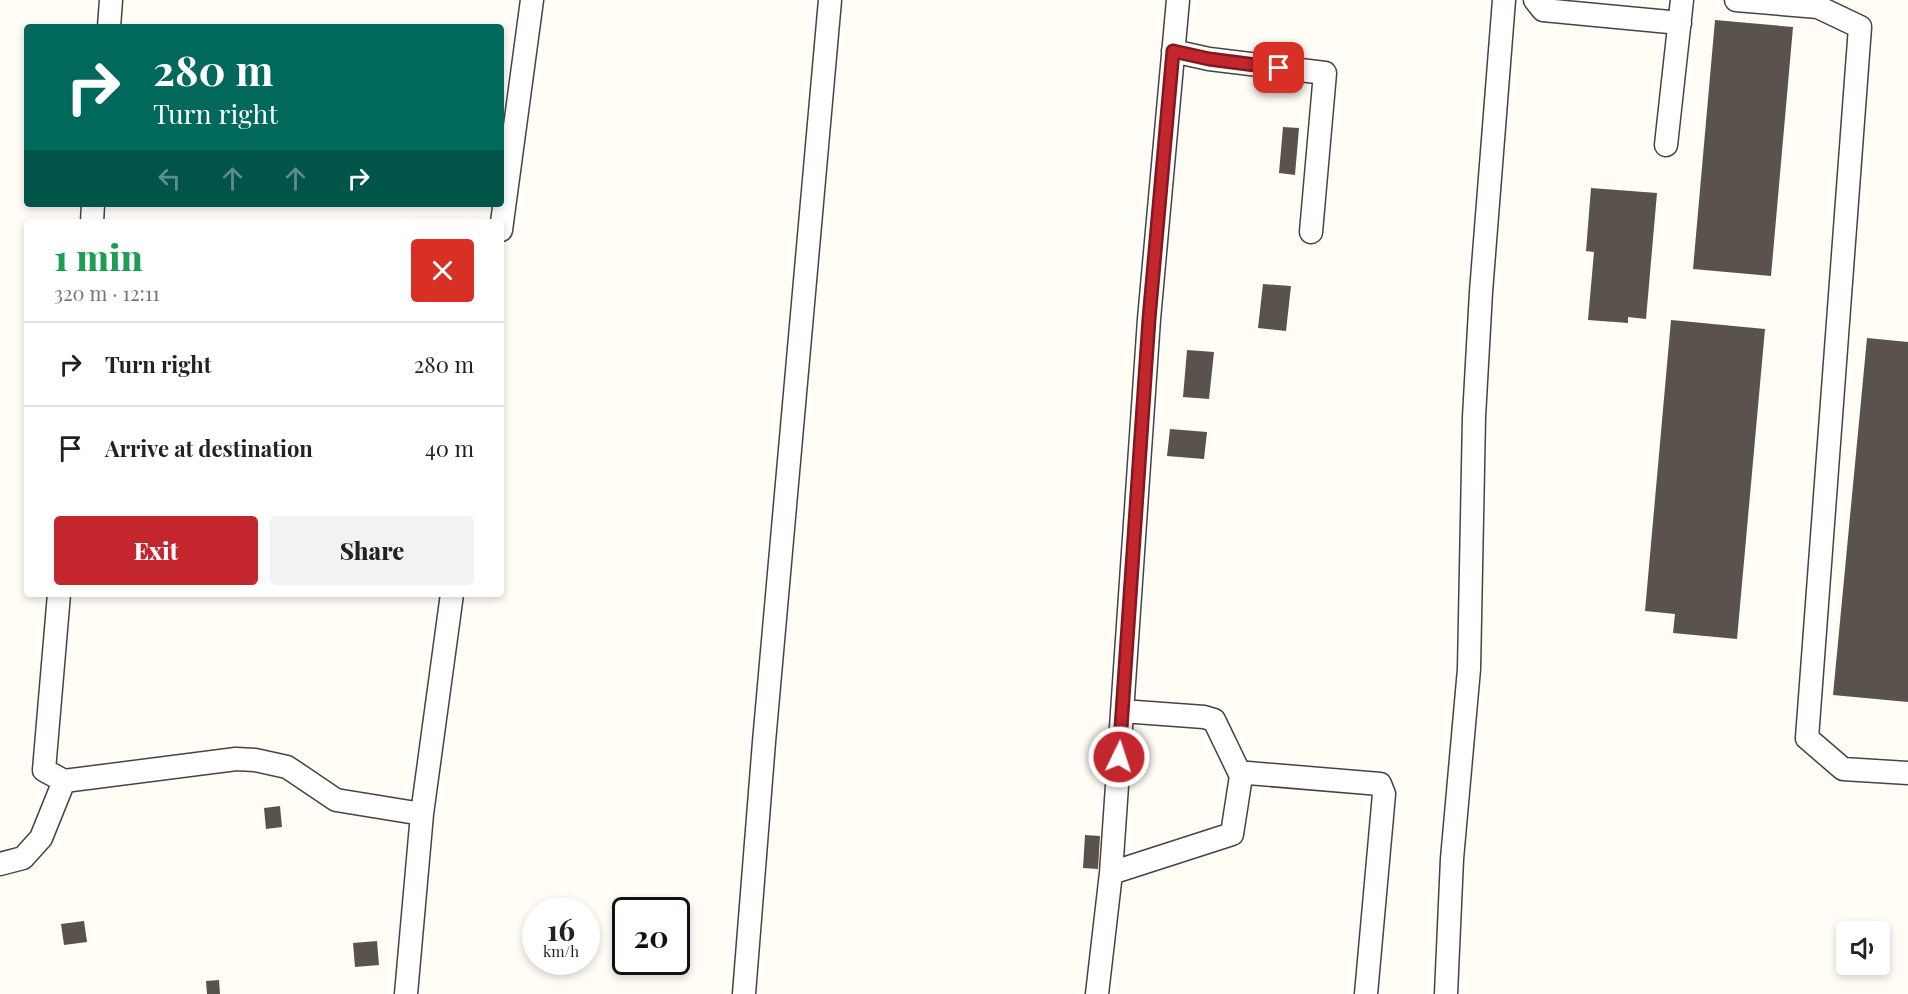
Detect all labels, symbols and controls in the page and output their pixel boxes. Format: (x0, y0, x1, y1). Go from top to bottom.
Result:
text: 280 m (153, 41, 273, 97)
pin (1253, 42, 1304, 93)
icon: right (54, 48, 132, 126)
icon: arrive (1262, 51, 1295, 84)
text: Turn right (153, 95, 278, 131)
icon: left (153, 162, 186, 195)
icon: ahead (216, 162, 249, 195)
icon: ahead (279, 162, 312, 195)
icon: right (342, 162, 375, 195)
text: 1 min (54, 232, 143, 280)
button: close (411, 239, 474, 302)
text: 320 m · 12:11 (54, 279, 160, 306)
icon: right (54, 348, 87, 381)
text: Turn right (105, 349, 211, 379)
text: 280 m (414, 349, 474, 379)
icon: arrive (54, 432, 87, 465)
text: Arrive at destination (105, 433, 313, 463)
text: 40 m (425, 433, 474, 463)
button: Exit (54, 516, 258, 585)
button: Share (270, 516, 474, 585)
position arrow (1087, 725, 1151, 789)
speed limit sign: 20 (612, 897, 690, 975)
text: 16 (547, 909, 575, 949)
map controls (1836, 921, 1890, 975)
button: sound (1836, 921, 1890, 975)
text: km/h (543, 941, 579, 961)

